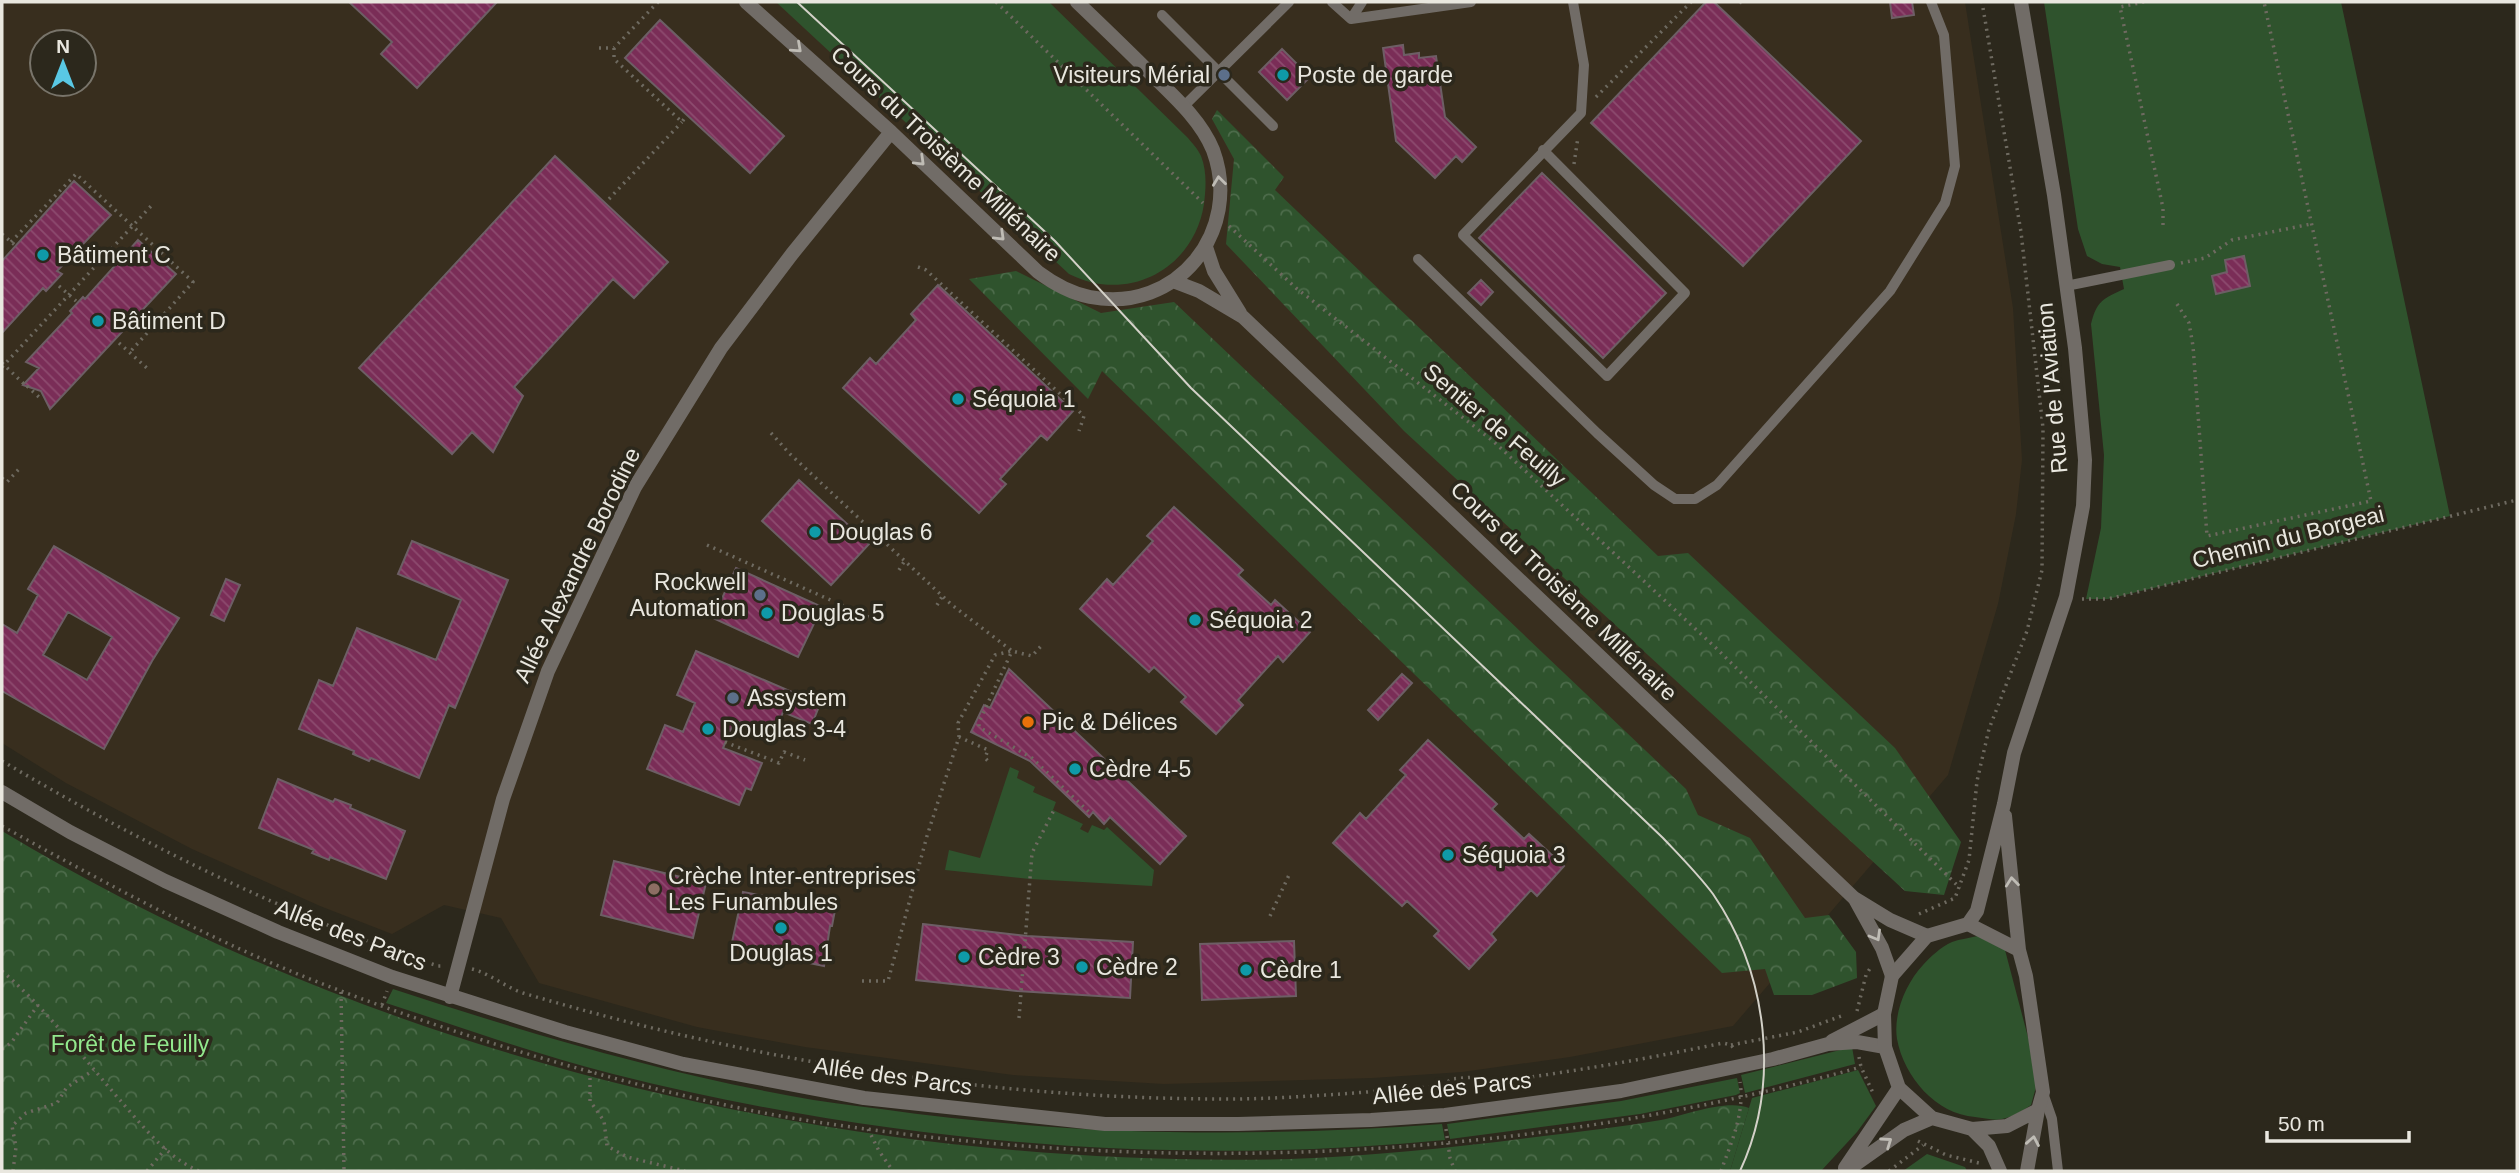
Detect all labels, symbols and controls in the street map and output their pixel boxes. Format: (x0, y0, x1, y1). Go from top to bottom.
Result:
north arrow (28, 28, 98, 98)
text: N (56, 36, 70, 57)
one-way arrow (789, 39, 802, 52)
street label: Cours du Troisième Millénaire (826, 41, 1066, 267)
place label: Visiteurs Mérial (1053, 62, 1210, 88)
place label: Poste de garde (1297, 62, 1453, 88)
marker: Visiteurs Mérial (1216, 67, 1232, 83)
marker: Poste de garde (1275, 67, 1291, 83)
one-way arrow (912, 152, 925, 165)
one-way arrow (1211, 175, 1226, 187)
one-way arrow (991, 227, 1004, 240)
place label: Bâtiment C (57, 242, 171, 268)
marker: Bâtiment C (35, 247, 51, 263)
street label: Rue de l'Aviation (2032, 301, 2072, 475)
place label: Bâtiment D (112, 308, 226, 334)
marker: Bâtiment D (90, 313, 106, 329)
street label: Sentier de Feuilly (1419, 358, 1572, 492)
place label: Séquoia 1 (972, 386, 1076, 412)
marker: Séquoia 1 (950, 391, 966, 407)
street label: Allée Alexandre Borodine (509, 443, 645, 687)
street label: Cours du Troisième Millénaire (1446, 476, 1682, 706)
street label: Chemin du Borgeai (2189, 501, 2387, 573)
place label: Douglas 6 (829, 519, 933, 545)
marker: Douglas 6 (807, 524, 823, 540)
place label: Rockwell Automation (630, 569, 746, 621)
marker: Rockwell Automation (752, 587, 768, 603)
place label: Douglas 5 (781, 600, 885, 626)
marker: Douglas 5 (759, 605, 775, 621)
place label: Séquoia 2 (1209, 607, 1313, 633)
marker: Séquoia 2 (1187, 612, 1203, 628)
place label: Assystem (747, 685, 847, 711)
marker: Assystem (725, 690, 741, 706)
place label: Pic & Délices (1042, 709, 1177, 735)
marker: Pic & Délices (1020, 714, 1036, 730)
place label: Douglas 3-4 (722, 716, 846, 742)
marker: Douglas 3-4 (700, 721, 716, 737)
place label: Cèdre 4-5 (1089, 756, 1191, 782)
marker: Cèdre 4-5 (1067, 761, 1083, 777)
place label: Séquoia 3 (1462, 842, 1566, 868)
marker: Séquoia 3 (1440, 847, 1456, 863)
place label: Crèche Inter-entreprises Les Funambules (668, 863, 916, 915)
one-way arrow (2005, 876, 2020, 887)
marker: Crèche Inter-entreprises Les Funambules (646, 881, 662, 897)
street label: Allée des Parcs (272, 894, 430, 976)
marker: Douglas 1 (773, 920, 789, 936)
one-way arrow (1868, 929, 1881, 941)
place label: Douglas 1 (729, 940, 833, 966)
place label: Cèdre 3 (978, 944, 1060, 970)
marker: Cèdre 3 (956, 949, 972, 965)
place label: Cèdre 2 (1096, 954, 1178, 980)
place label: Cèdre 1 (1260, 957, 1342, 983)
marker: Cèdre 2 (1074, 959, 1090, 975)
marker: Cèdre 1 (1238, 962, 1254, 978)
park label: Forêt de Feuilly (51, 1031, 210, 1057)
street label: Allée des Parcs (812, 1052, 974, 1100)
street label: Allée des Parcs (1371, 1067, 1533, 1109)
scale bar (2267, 1100, 2409, 1144)
text: 50 m (2278, 1112, 2325, 1135)
one-way arrow (2024, 1135, 2039, 1147)
one-way arrow (1879, 1138, 1892, 1150)

